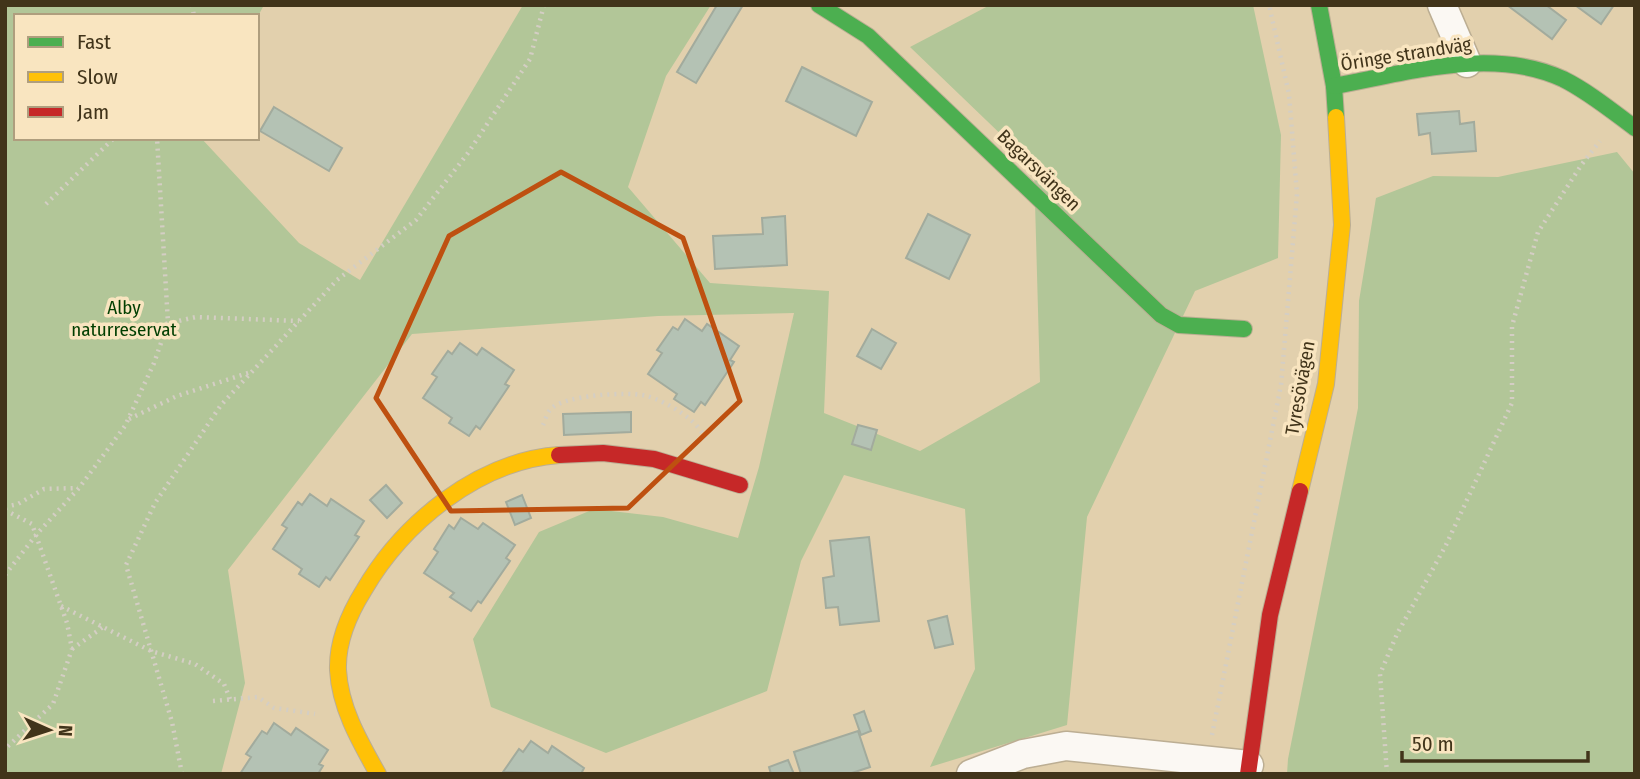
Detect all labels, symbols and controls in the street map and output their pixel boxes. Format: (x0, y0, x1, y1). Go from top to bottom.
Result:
legend (14, 14, 259, 140)
text: Fast (77, 29, 111, 55)
street label: Öringe strandväg (1339, 32, 1473, 76)
text: Slow (77, 64, 118, 90)
text: Jam (77, 99, 109, 125)
street label: Bagarsvängen (992, 125, 1086, 215)
park label: Alby naturreservat (71, 296, 177, 341)
street label: Tyresövägen (1280, 339, 1320, 437)
north arrow (14, 695, 84, 765)
scale bar (1402, 720, 1588, 764)
text: N (54, 725, 77, 737)
text: 50 m (1412, 731, 1454, 757)

